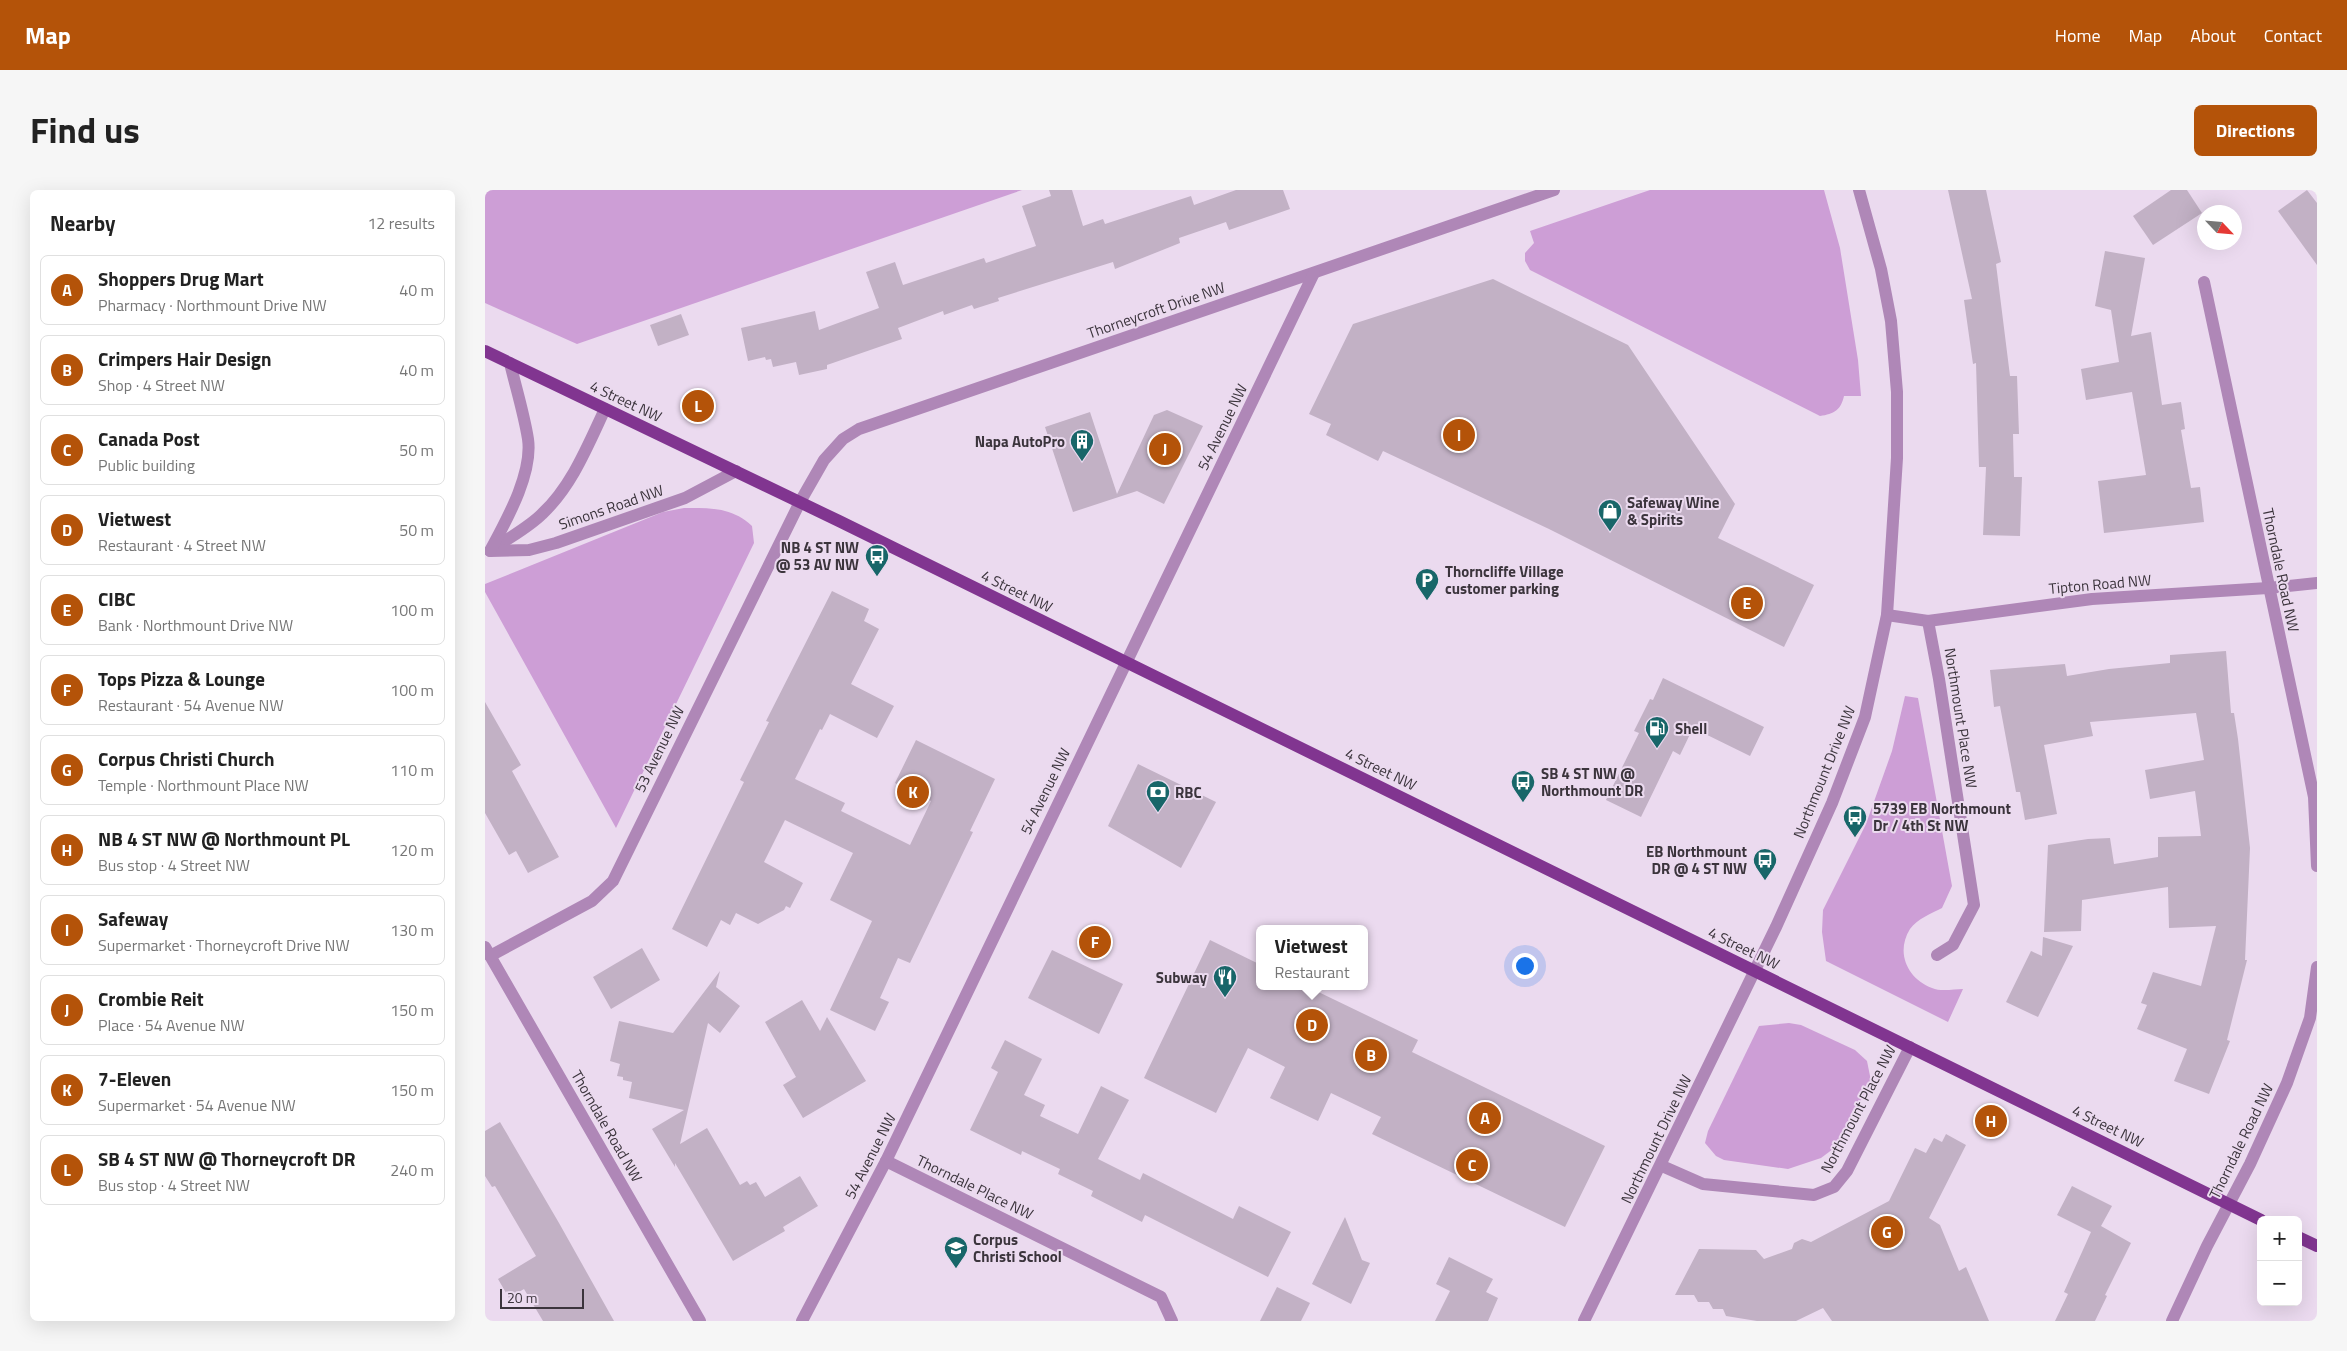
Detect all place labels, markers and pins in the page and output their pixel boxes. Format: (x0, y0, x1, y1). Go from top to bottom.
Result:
pin: L (682, 387, 714, 425)
pin: I (1443, 416, 1475, 454)
building icon: Napa AutoPro (1069, 428, 1095, 462)
place label: Napa AutoPro (975, 430, 1065, 453)
pin: J (1149, 430, 1181, 468)
place label: Safeway Wine & Spirits (1627, 491, 1720, 531)
shop icon: Safeway Wine & Spirits (1597, 498, 1623, 532)
place label: NB 4 ST NW @ 53 AV NW (776, 536, 859, 576)
bus stop icon: NB 4 ST NW @ 53 AV NW (864, 543, 890, 577)
place label: Thorncliffe Village customer parking (1445, 560, 1564, 600)
parking icon: Thorncliffe Village customer parking (1414, 567, 1440, 601)
pin: E (1731, 584, 1763, 622)
fuel station icon: Shell (1644, 715, 1670, 749)
place label: Shell (1675, 717, 1707, 740)
place label: SB 4 ST NW @ Northmount DR (1541, 762, 1643, 802)
bus stop icon: SB 4 ST NW @ Northmount DR (1510, 769, 1536, 803)
pin: K (897, 773, 929, 811)
bank icon: RBC (1145, 779, 1171, 813)
place label: RBC (1175, 781, 1202, 804)
place label: 5739 EB Northmount Dr / 4th St NW (1873, 797, 2011, 837)
bus stop icon: 5739 EB Northmount Dr / 4th St NW (1842, 804, 1868, 838)
place label: EB Northmount DR @ 4 ST NW (1646, 840, 1748, 880)
bus stop icon: EB Northmount DR @ 4 ST NW (1752, 847, 1778, 881)
pin: F (1079, 923, 1111, 961)
restaurant icon: Subway (1212, 964, 1238, 998)
place label: Subway (1156, 966, 1207, 989)
pin: D (1296, 1006, 1328, 1044)
pin: B (1355, 1036, 1387, 1074)
pin: A (1469, 1099, 1501, 1137)
pin: H (1975, 1102, 2007, 1140)
pin: C (1456, 1146, 1488, 1184)
pin: G (1871, 1213, 1903, 1251)
place label: Corpus Christi School (973, 1228, 1062, 1268)
school or university icon: Corpus Christi School (943, 1235, 969, 1269)

